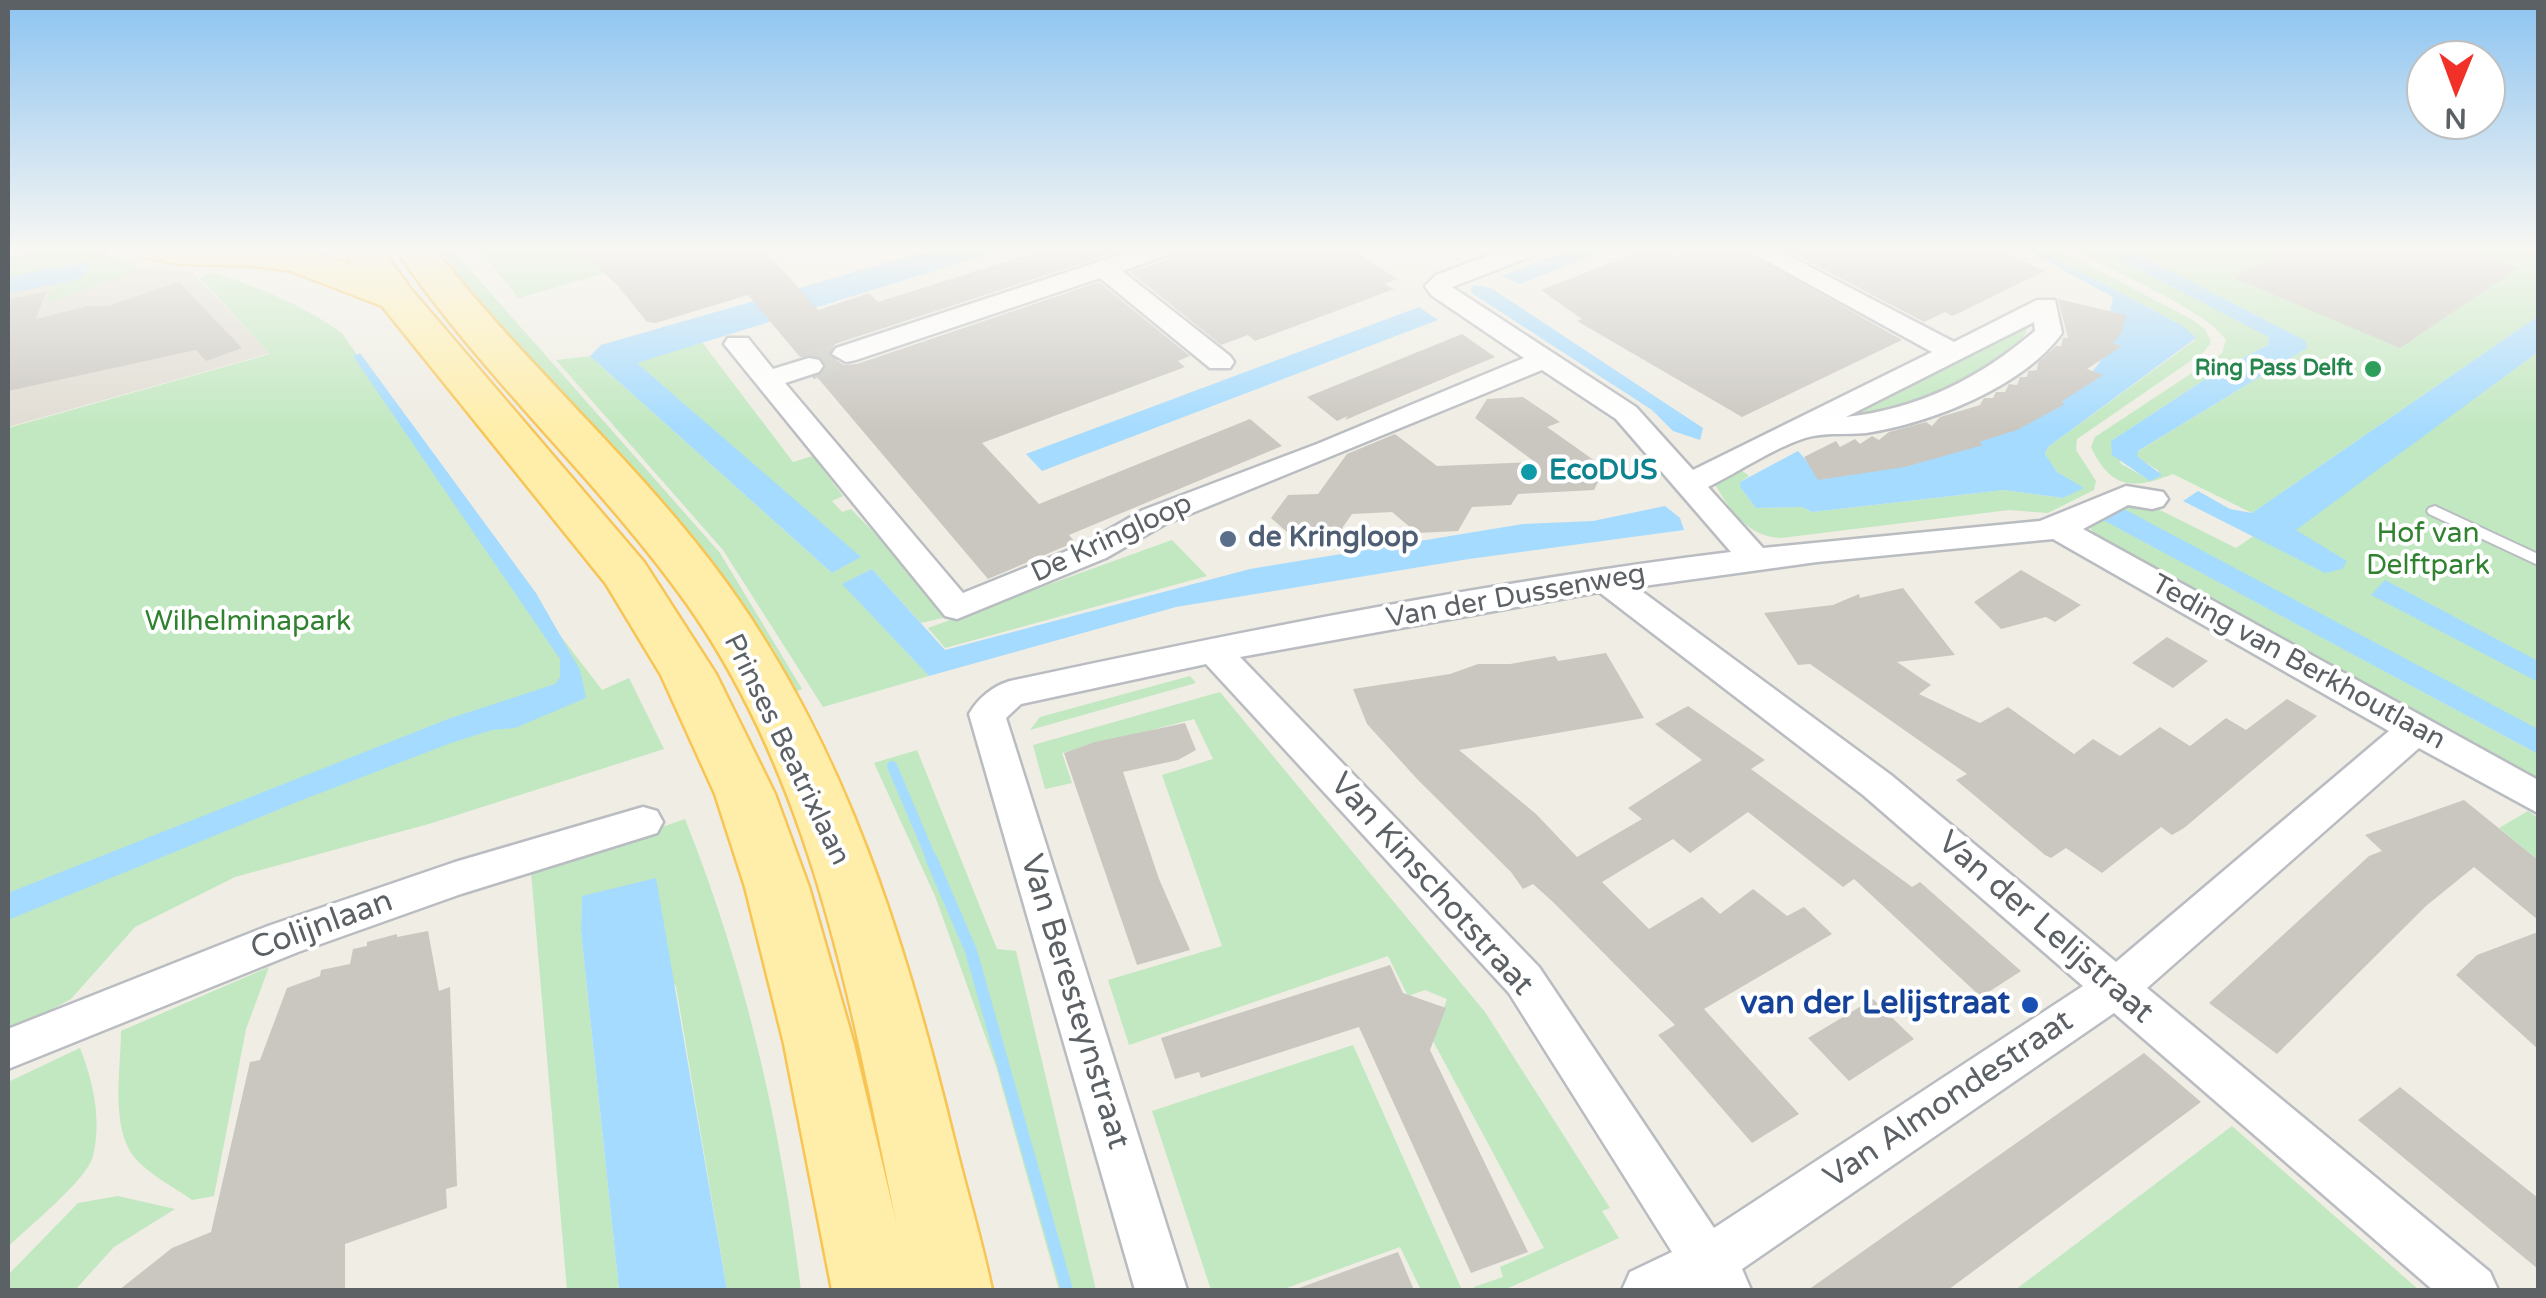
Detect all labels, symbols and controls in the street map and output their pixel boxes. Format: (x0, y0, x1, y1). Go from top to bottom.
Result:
north arrow (2406, 40, 2506, 140)
text: N (2444, 101, 2467, 135)
place label: Ring Pass Delft (2195, 356, 2353, 382)
marker: Ring Pass Delft (2362, 358, 2384, 380)
place label: EcoDUS (1549, 455, 1657, 489)
marker: EcoDUS (1518, 461, 1540, 483)
street label: De Kringloop (1026, 487, 1198, 591)
park label: Hof van Delftpark (2366, 518, 2490, 584)
place label: de Kringloop (1248, 522, 1419, 556)
marker: de Kringloop (1217, 528, 1239, 550)
street label: Van der Dussenweg (1384, 558, 1648, 636)
street label: Teding van Berkhoutlaan (2145, 568, 2451, 758)
park label: Wilhelminapark (145, 606, 351, 640)
street label: Prinses Beatrixlaan (715, 629, 857, 871)
street label: Van Kinschotstraat (1321, 766, 1541, 1004)
street label: Van der Lelijstraat (1929, 824, 2161, 1032)
street label: Van Beresteynstraat (1011, 850, 1137, 1154)
street label: Colijnlaan (246, 883, 398, 969)
place label: van der Lelijstraat (1740, 986, 2010, 1024)
marker: van der Lelijstraat (2019, 994, 2041, 1016)
street label: Van Almondestraat (1817, 1002, 2081, 1198)

